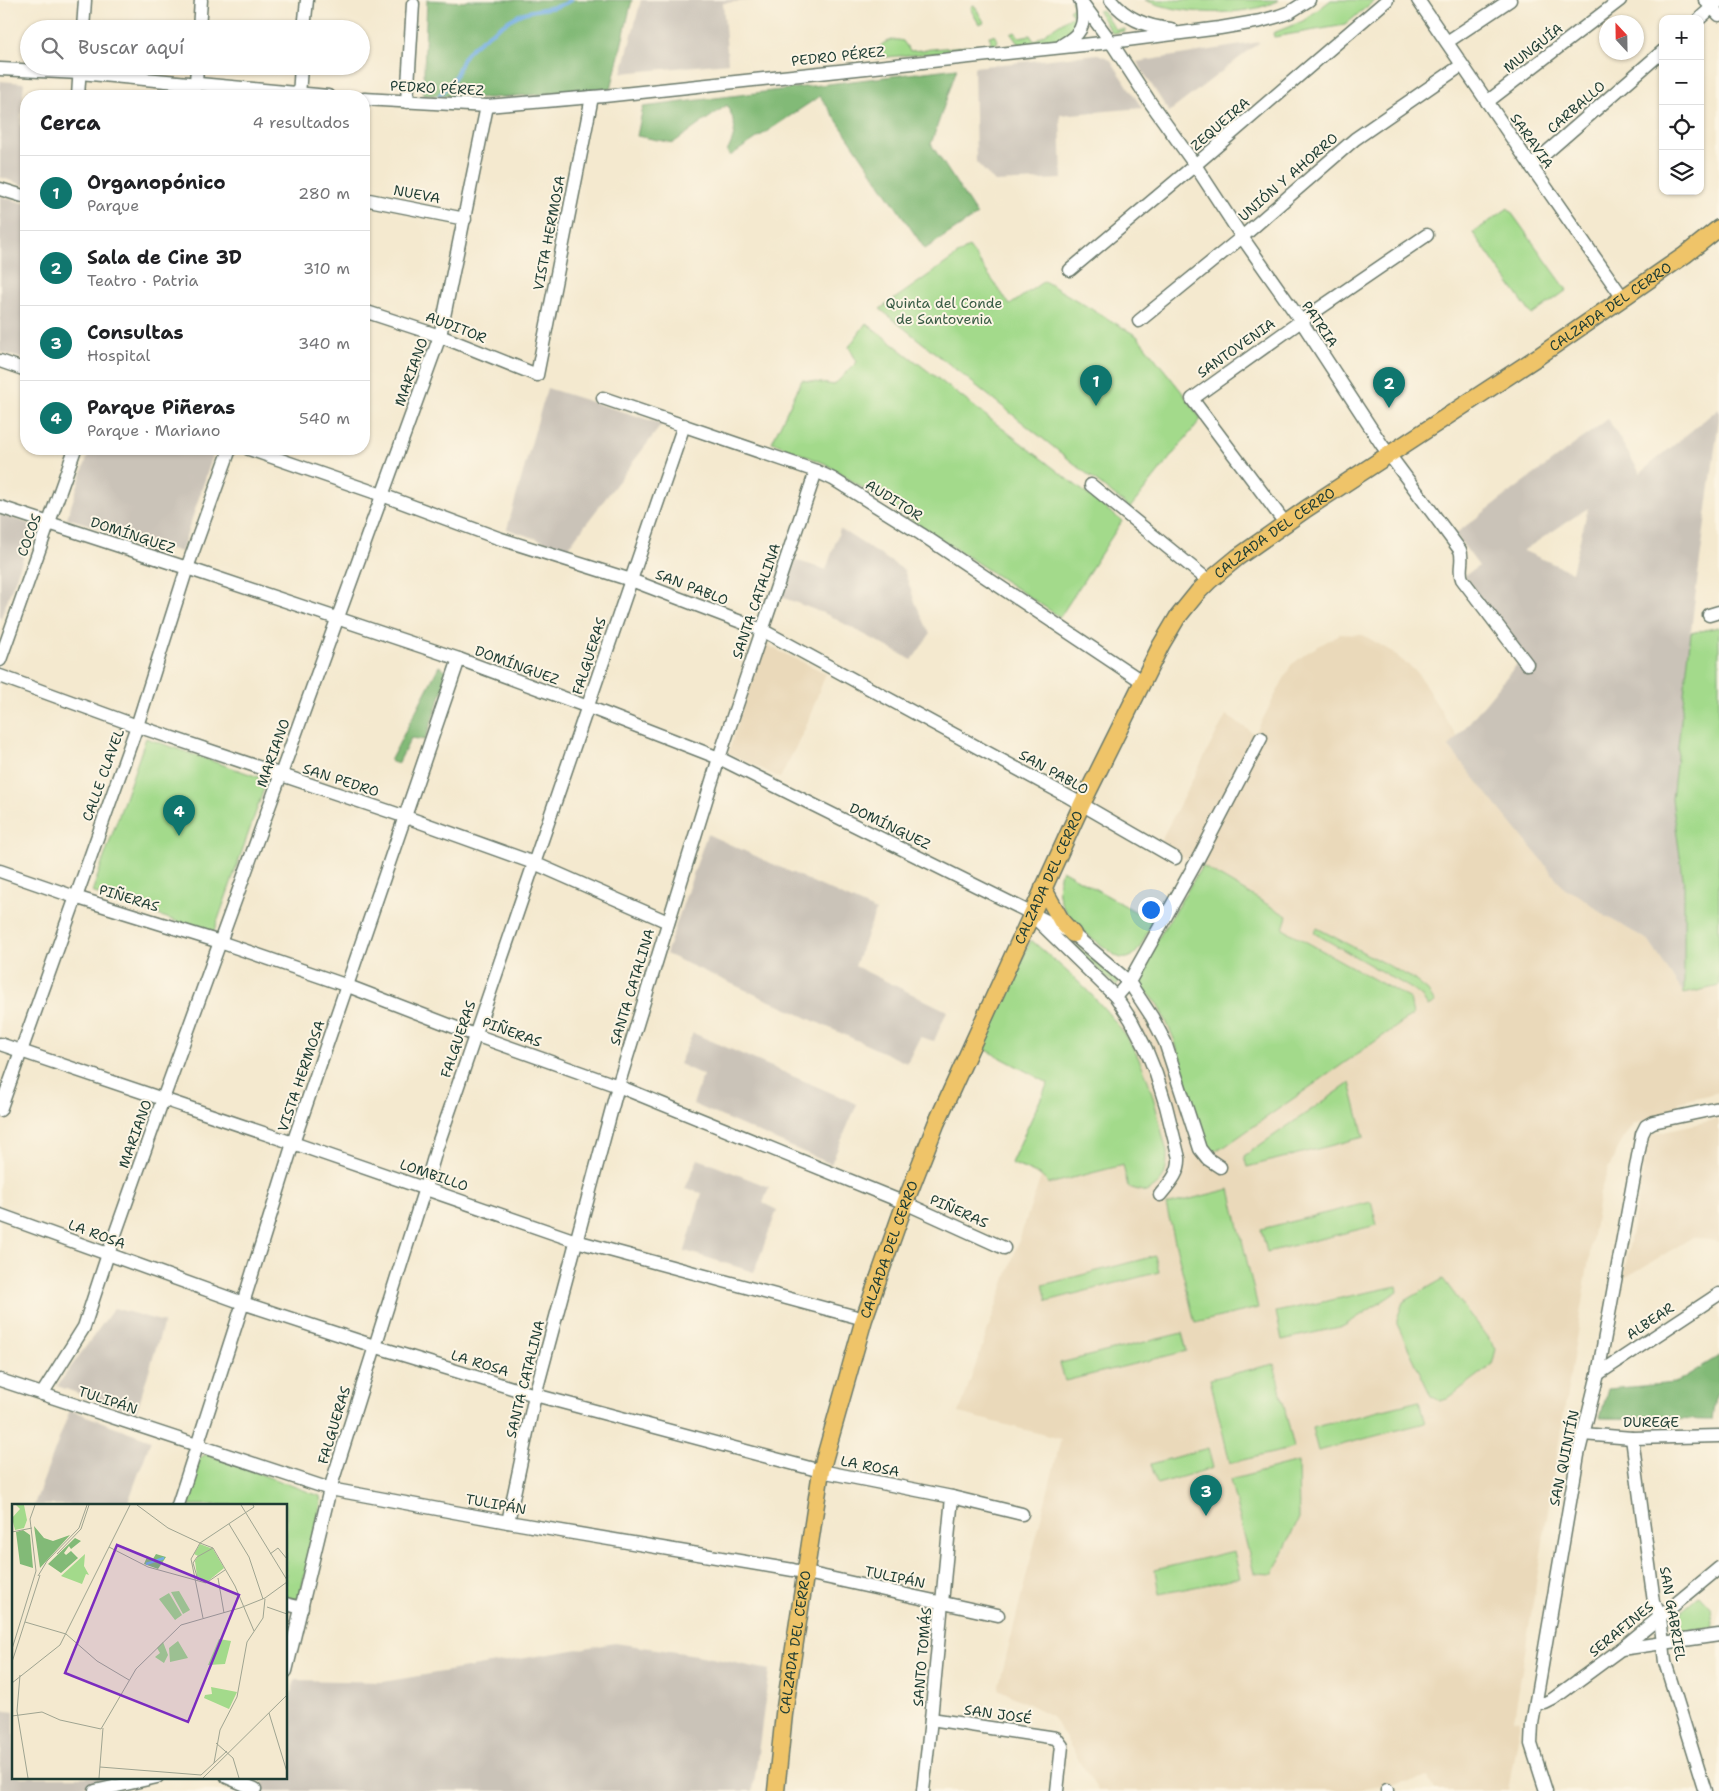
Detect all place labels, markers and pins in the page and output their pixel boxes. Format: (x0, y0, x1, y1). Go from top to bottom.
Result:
pin: 1 (1080, 365, 1112, 406)
pin: 2 (1373, 367, 1405, 408)
pin: 4 (163, 795, 195, 836)
pin: 3 (1190, 1475, 1222, 1516)

